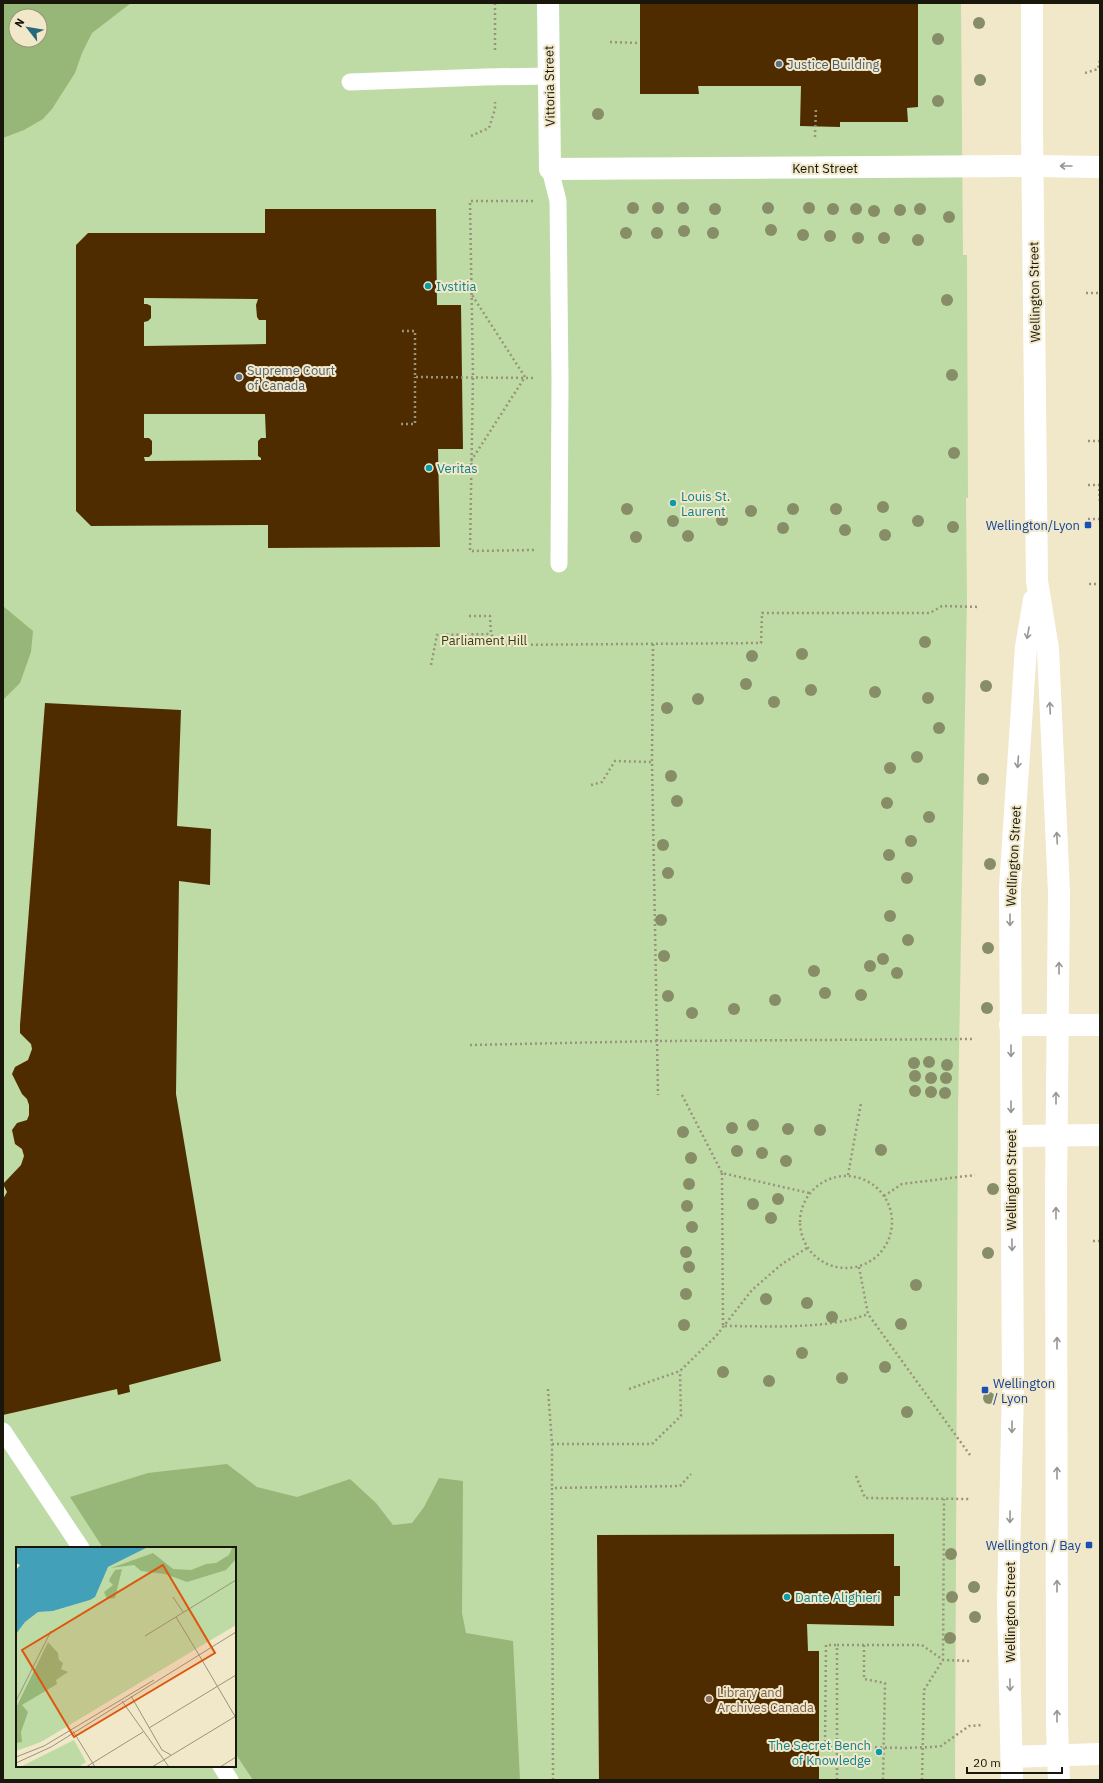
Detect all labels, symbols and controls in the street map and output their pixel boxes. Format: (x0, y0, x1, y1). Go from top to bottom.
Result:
north arrow (8, 8, 48, 48)
text: N (11, 16, 27, 30)
street label: Vittoria Street (540, 45, 559, 127)
place label: Justice Building (787, 56, 880, 73)
marker: Justice Building (774, 59, 784, 69)
street label: Kent Street (792, 160, 858, 177)
one-way arrow (1060, 162, 1073, 170)
street label: Wellington Street (1025, 241, 1044, 343)
place label: Ivstitia (436, 278, 476, 295)
marker: Ivstitia (423, 281, 433, 291)
place label: Supreme Court of Canada (247, 362, 335, 394)
marker: Supreme Court of Canada (234, 372, 244, 382)
place label: Veritas (437, 460, 478, 477)
marker: Veritas (424, 463, 434, 473)
place label: Louis St. Laurent (681, 488, 730, 520)
marker: Louis St. Laurent (668, 498, 678, 508)
place label: Wellington/Lyon (986, 517, 1080, 534)
marker: Wellington/Lyon (1083, 520, 1093, 530)
one-way arrow (1024, 626, 1032, 639)
park label: Parliament Hill (441, 632, 528, 649)
one-way arrow (1047, 702, 1054, 715)
one-way arrow (1014, 755, 1022, 768)
street label: Wellington Street (1002, 805, 1025, 907)
one-way arrow (1053, 832, 1060, 845)
one-way arrow (1006, 913, 1014, 926)
one-way arrow (1055, 962, 1063, 975)
one-way arrow (1007, 1044, 1015, 1057)
one-way arrow (1052, 1092, 1060, 1105)
one-way arrow (1007, 1100, 1015, 1113)
street label: Wellington Street (1003, 1130, 1020, 1230)
one-way arrow (1052, 1207, 1060, 1220)
one-way arrow (1008, 1238, 1016, 1251)
one-way arrow (1053, 1337, 1061, 1350)
place label: Wellington / Lyon (993, 1375, 1055, 1407)
marker: Wellington / Lyon (980, 1385, 990, 1395)
one-way arrow (1008, 1420, 1016, 1433)
one-way arrow (1053, 1467, 1061, 1480)
one-way arrow (1006, 1510, 1014, 1523)
place label: Wellington / Bay (986, 1537, 1081, 1554)
marker: Wellington / Bay (1084, 1540, 1094, 1550)
inset map (16, 1547, 236, 1767)
street label: Wellington Street (1002, 1562, 1019, 1662)
one-way arrow (1053, 1580, 1061, 1593)
place label: Dante Alighieri (795, 1589, 881, 1606)
marker: Dante Alighieri (782, 1592, 792, 1602)
one-way arrow (1006, 1678, 1014, 1691)
place label: Library and Archives Canada (717, 1684, 814, 1716)
marker: Library and Archives Canada (704, 1694, 714, 1704)
one-way arrow (1053, 1710, 1061, 1723)
place label: The Secret Bench of Knowledge (768, 1737, 871, 1769)
marker: The Secret Bench of Knowledge (874, 1747, 884, 1757)
scale bar (967, 1749, 1062, 1775)
text: 20 m (973, 1755, 1001, 1770)

